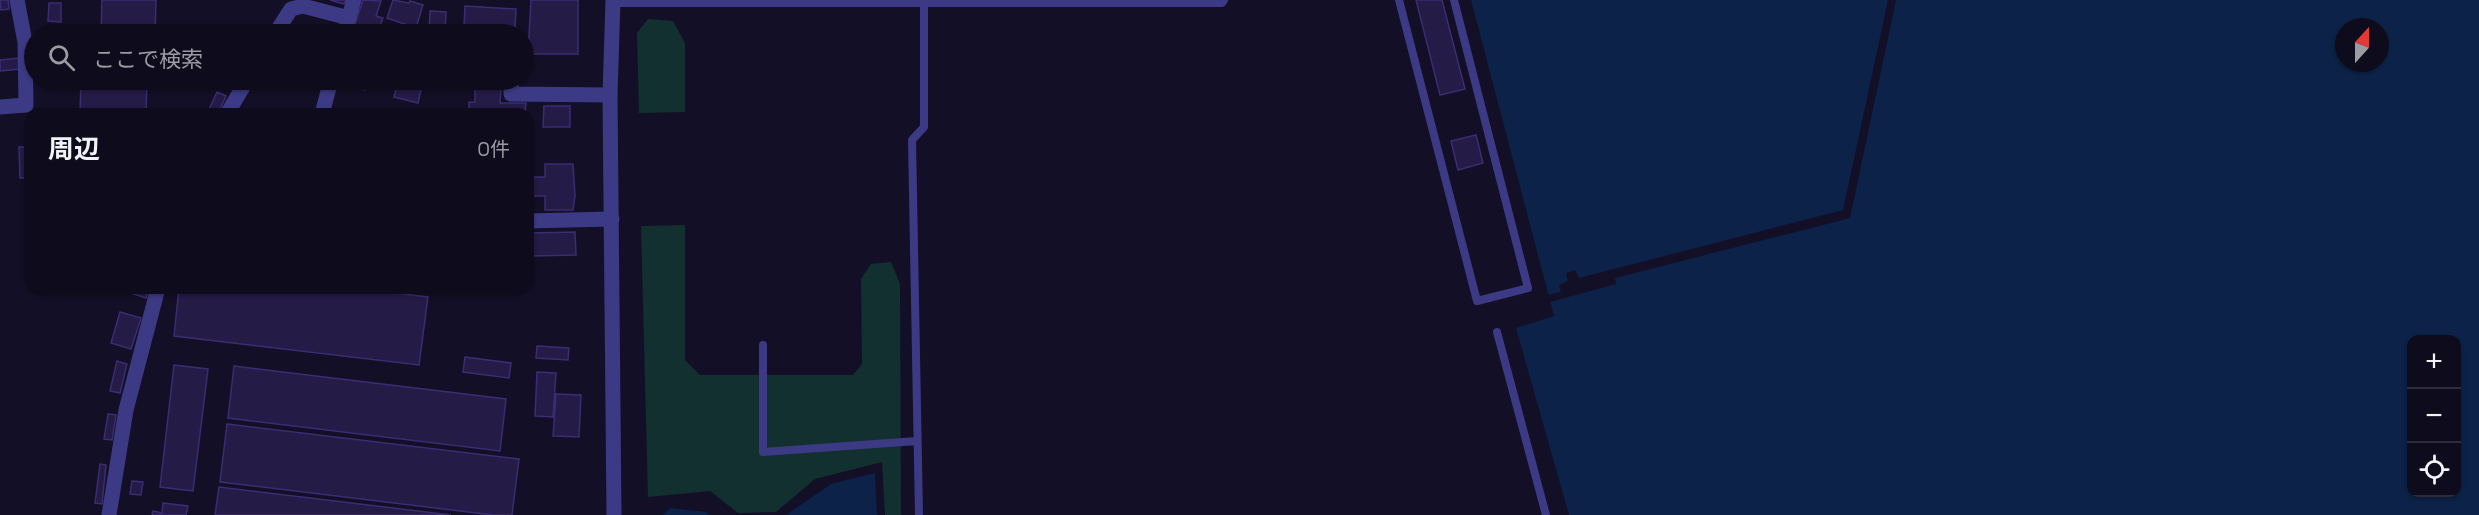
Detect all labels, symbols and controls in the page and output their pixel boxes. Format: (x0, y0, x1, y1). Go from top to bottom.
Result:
north arrow (2335, 18, 2389, 72)
search box (24, 24, 534, 90)
icon: search (45, 41, 78, 74)
text: ここで検索 (93, 45, 203, 73)
text: 周辺 (48, 132, 100, 166)
text: 0件 (477, 136, 510, 162)
map controls (2407, 335, 2461, 497)
button: + (2407, 335, 2461, 389)
button: − (2407, 389, 2461, 443)
button: locate (2407, 443, 2461, 497)

